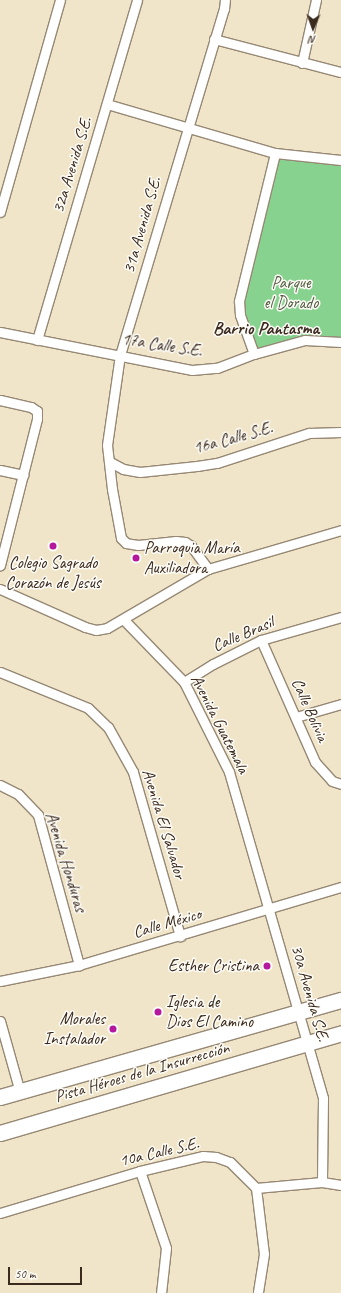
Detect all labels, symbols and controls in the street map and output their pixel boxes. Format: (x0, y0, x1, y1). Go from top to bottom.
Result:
north arrow (293, 8, 333, 48)
text: N (309, 33, 316, 47)
street label: 32a Avenida S.E. (48, 115, 96, 215)
street label: 31a Avenida S.E. (119, 175, 165, 275)
park label: Parque el Dorado (264, 273, 318, 313)
district label: Barrio Pantasma (213, 317, 319, 339)
street label: 17a Calle S.E. (120, 329, 204, 361)
street label: 16a Calle S.E. (191, 418, 275, 458)
place label: Parroquia María Auxiliadora (144, 538, 240, 578)
marker: Colegio Sagrado Corazón de Jesús (48, 541, 58, 551)
place label: Colegio Sagrado Corazón de Jesús (6, 553, 100, 593)
marker: Parroquia María Auxiliadora (131, 553, 141, 563)
street label: Calle Brasil (209, 612, 277, 656)
street label: Avenida Guatemala (186, 671, 254, 777)
street label: Calle Bolivia (287, 675, 333, 745)
street label: Avenida El Salvador (138, 767, 190, 881)
street label: Avenida Honduras (41, 810, 91, 914)
street label: Calle México (131, 904, 203, 942)
street label: 30a Avenida S.E. (287, 943, 333, 1043)
place label: Esther Cristina (168, 956, 259, 976)
marker: Esther Cristina (262, 961, 272, 971)
place label: Iglesia de Dios El Camino (166, 992, 253, 1032)
marker: Iglesia de Dios El Camino (153, 1007, 163, 1017)
place label: Morales Instalador (43, 1009, 105, 1049)
marker: Morales Instalador (108, 1024, 118, 1034)
street label: Pista Héroes de la Insurrección (53, 1037, 231, 1107)
street label: 10a Calle S.E. (117, 1133, 201, 1171)
scale bar (10, 1259, 84, 1285)
text: 50 m (15, 1266, 35, 1282)

